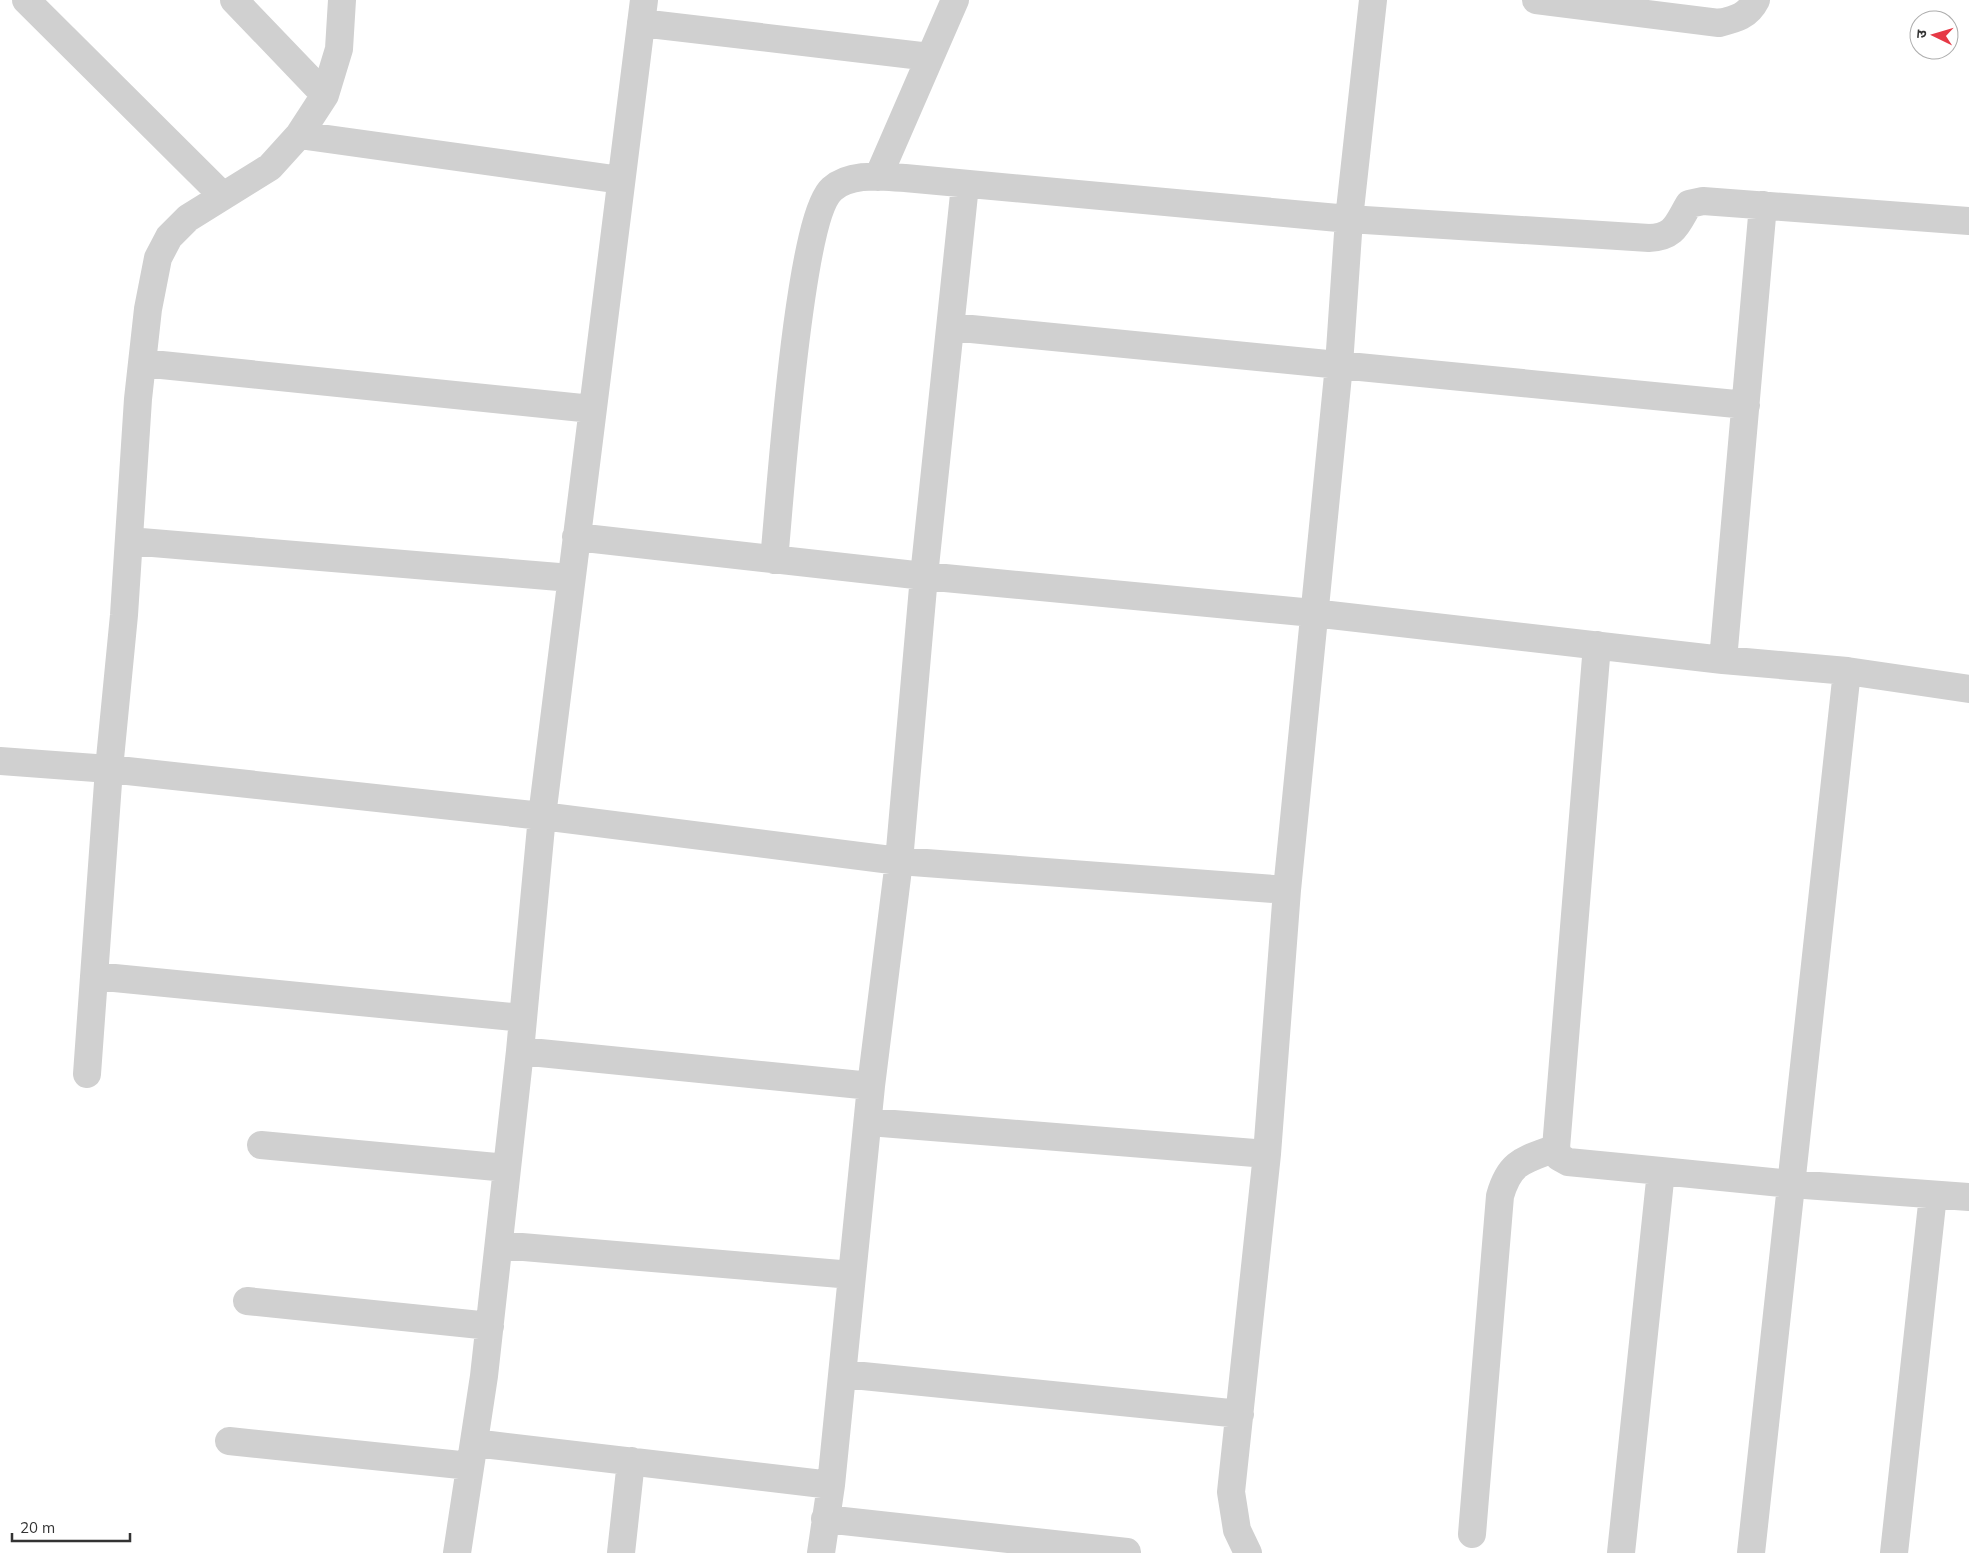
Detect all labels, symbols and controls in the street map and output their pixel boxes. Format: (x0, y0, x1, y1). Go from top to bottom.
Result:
north arrow (1909, 10, 1959, 60)
text: उ (1912, 28, 1930, 39)
scale bar (12, 1510, 130, 1542)
text: 20 m (20, 1518, 55, 1537)

